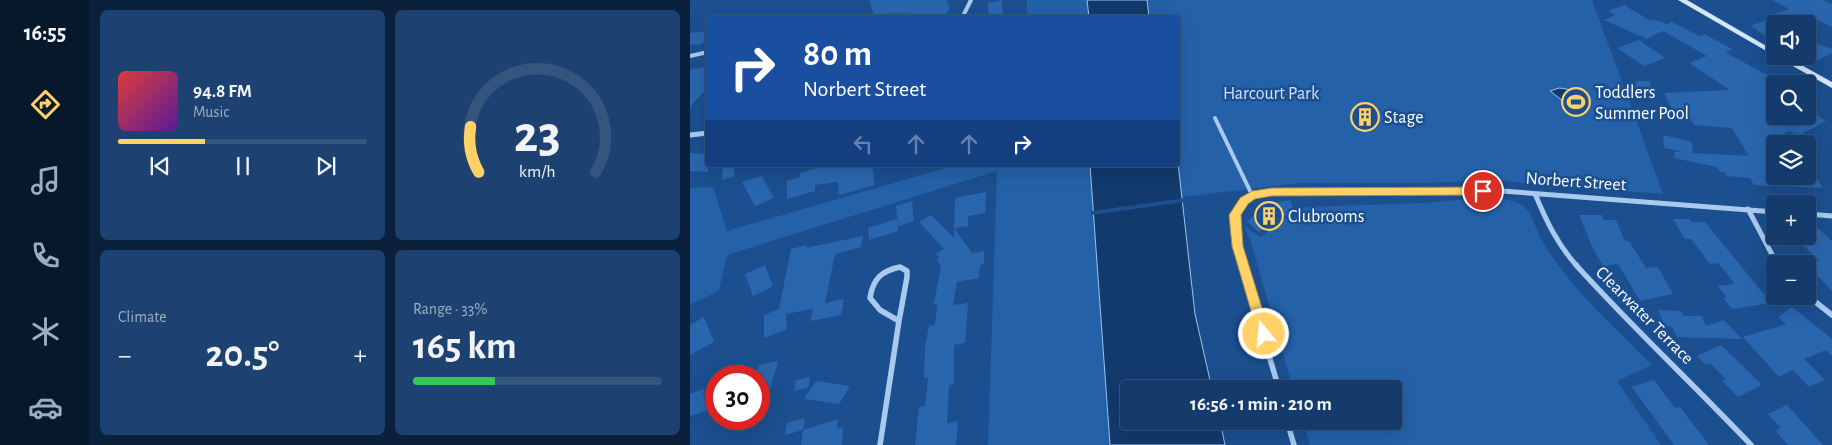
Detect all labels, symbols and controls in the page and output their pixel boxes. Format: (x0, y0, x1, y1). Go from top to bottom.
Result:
map controls (1766, 15, 1816, 305)
button: sound (1766, 15, 1816, 65)
text: 16:55 (24, 22, 66, 44)
icon: right (720, 35, 785, 100)
text: 80 m (803, 37, 872, 72)
button: search (1766, 75, 1816, 125)
text: Norbert Street (803, 78, 926, 100)
text: 94.8 FM (193, 82, 252, 101)
place label: Toddlers Summer Pool (1595, 84, 1689, 123)
park label: Harcourt Park (1223, 85, 1320, 103)
icon: directions (28, 87, 63, 122)
sports icon: Toddlers Summer Pool (1561, 87, 1591, 117)
building icon: Stage (1350, 102, 1380, 132)
text: Music (193, 104, 229, 120)
text: 23 (514, 109, 561, 161)
place label: Stage (1384, 109, 1424, 127)
icon: left (849, 130, 877, 158)
icon: ahead (902, 130, 930, 158)
icon: ahead (955, 130, 983, 158)
icon: right (1008, 130, 1036, 158)
button: layers (1766, 135, 1816, 185)
icon: previous (146, 152, 174, 180)
icon: pause (229, 152, 257, 180)
icon: next (312, 152, 340, 180)
icon: music (28, 163, 63, 198)
text: km/h (519, 163, 556, 181)
pin (1462, 170, 1504, 212)
street label: Norbert Street (1525, 170, 1627, 195)
icon: arrive (1469, 177, 1497, 205)
button: + (1766, 195, 1816, 245)
building icon: Clubrooms (1254, 201, 1284, 231)
place label: Clubrooms (1288, 208, 1364, 226)
icon: phone (28, 238, 63, 273)
button: − (1766, 255, 1816, 305)
street label: Clearwater Terrace (1592, 263, 1697, 368)
text: Range · 33% (413, 301, 488, 317)
position arrow (1237, 307, 1289, 359)
text: Climate (118, 309, 167, 325)
icon: climate (28, 314, 63, 349)
text: 165 km (413, 328, 517, 366)
text: 20.5° (206, 336, 279, 374)
text: − (118, 342, 131, 370)
text: + (354, 342, 367, 370)
speed limit sign: 30 (705, 365, 770, 430)
icon: car (28, 390, 63, 425)
text: 16:56 · 1 min · 210 m (1190, 395, 1332, 414)

